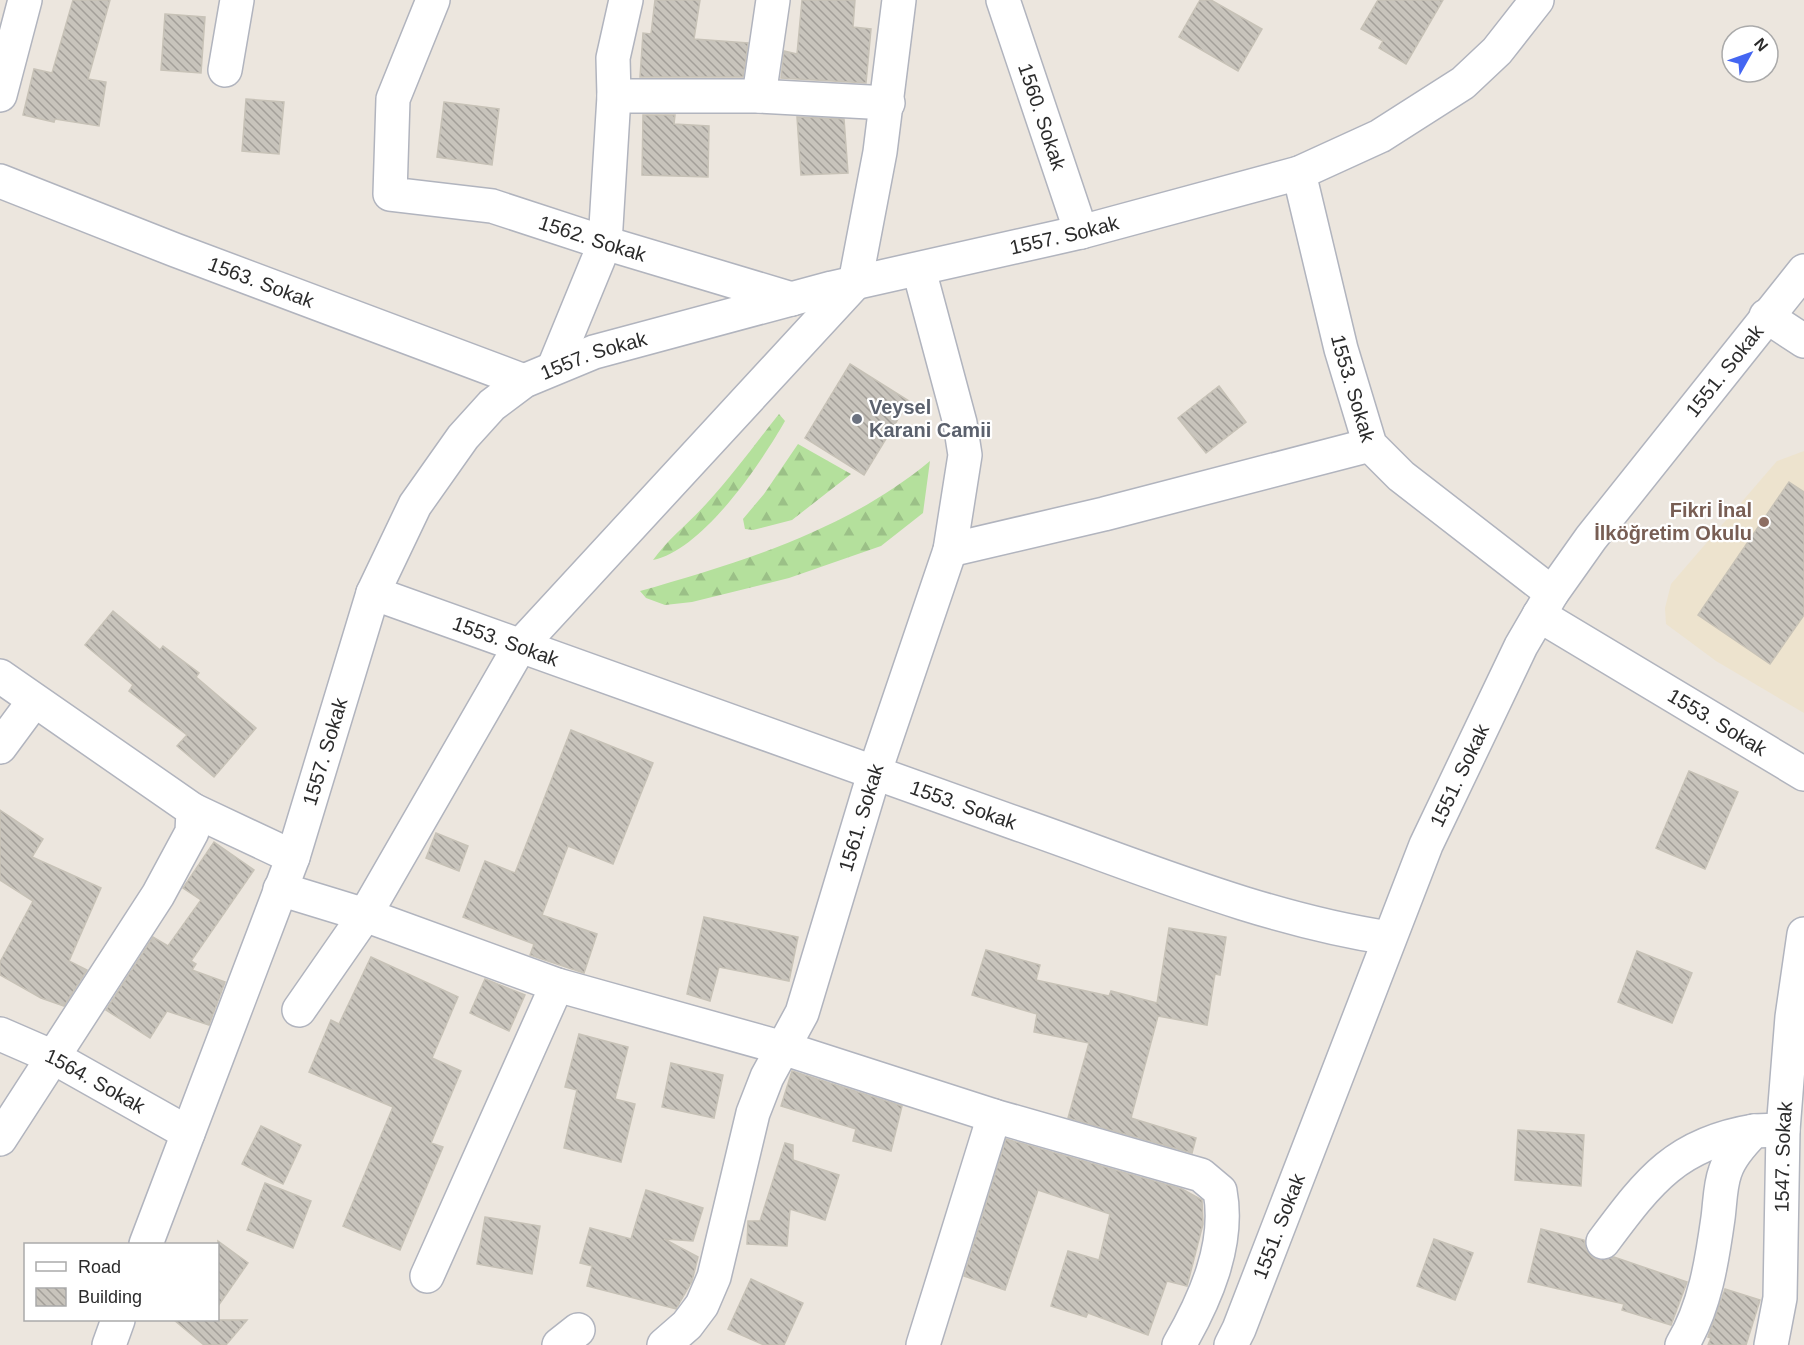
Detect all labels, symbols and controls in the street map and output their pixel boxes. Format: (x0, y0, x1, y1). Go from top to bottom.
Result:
north arrow (1720, 24, 1780, 84)
text: N (1751, 35, 1771, 55)
street label: 1560. Sokak (1014, 60, 1071, 174)
street label: 1562. Sokak (536, 211, 650, 266)
street label: 1557. Sokak (1008, 211, 1122, 259)
street label: 1563. Sokak (205, 252, 318, 312)
street label: 1551. Sokak (1681, 320, 1768, 421)
street label: 1557. Sokak (537, 327, 650, 384)
street label: 1553. Sokak (1327, 332, 1380, 446)
place label: Veysel Karani Camii (869, 396, 991, 441)
marker: Veysel Karani Camii (850, 412, 864, 426)
place label: Fikri İnal İlköğretim Okulu (1594, 499, 1752, 544)
marker: Fikri İnal İlköğretim Okulu (1757, 515, 1771, 529)
street label: 1553. Sokak (450, 612, 563, 671)
street label: 1553. Sokak (1664, 684, 1772, 761)
street label: 1557. Sokak (298, 694, 352, 808)
street label: 1551. Sokak (1425, 719, 1494, 830)
street label: 1561. Sokak (834, 760, 888, 874)
street label: 1553. Sokak (907, 776, 1020, 834)
street label: 1564. Sokak (42, 1044, 150, 1118)
street label: 1547. Sokak (1771, 1099, 1796, 1213)
street label: 1551. Sokak (1248, 1170, 1309, 1282)
legend (24, 1243, 219, 1321)
text: Road (78, 1257, 121, 1277)
text: Building (78, 1287, 142, 1307)

